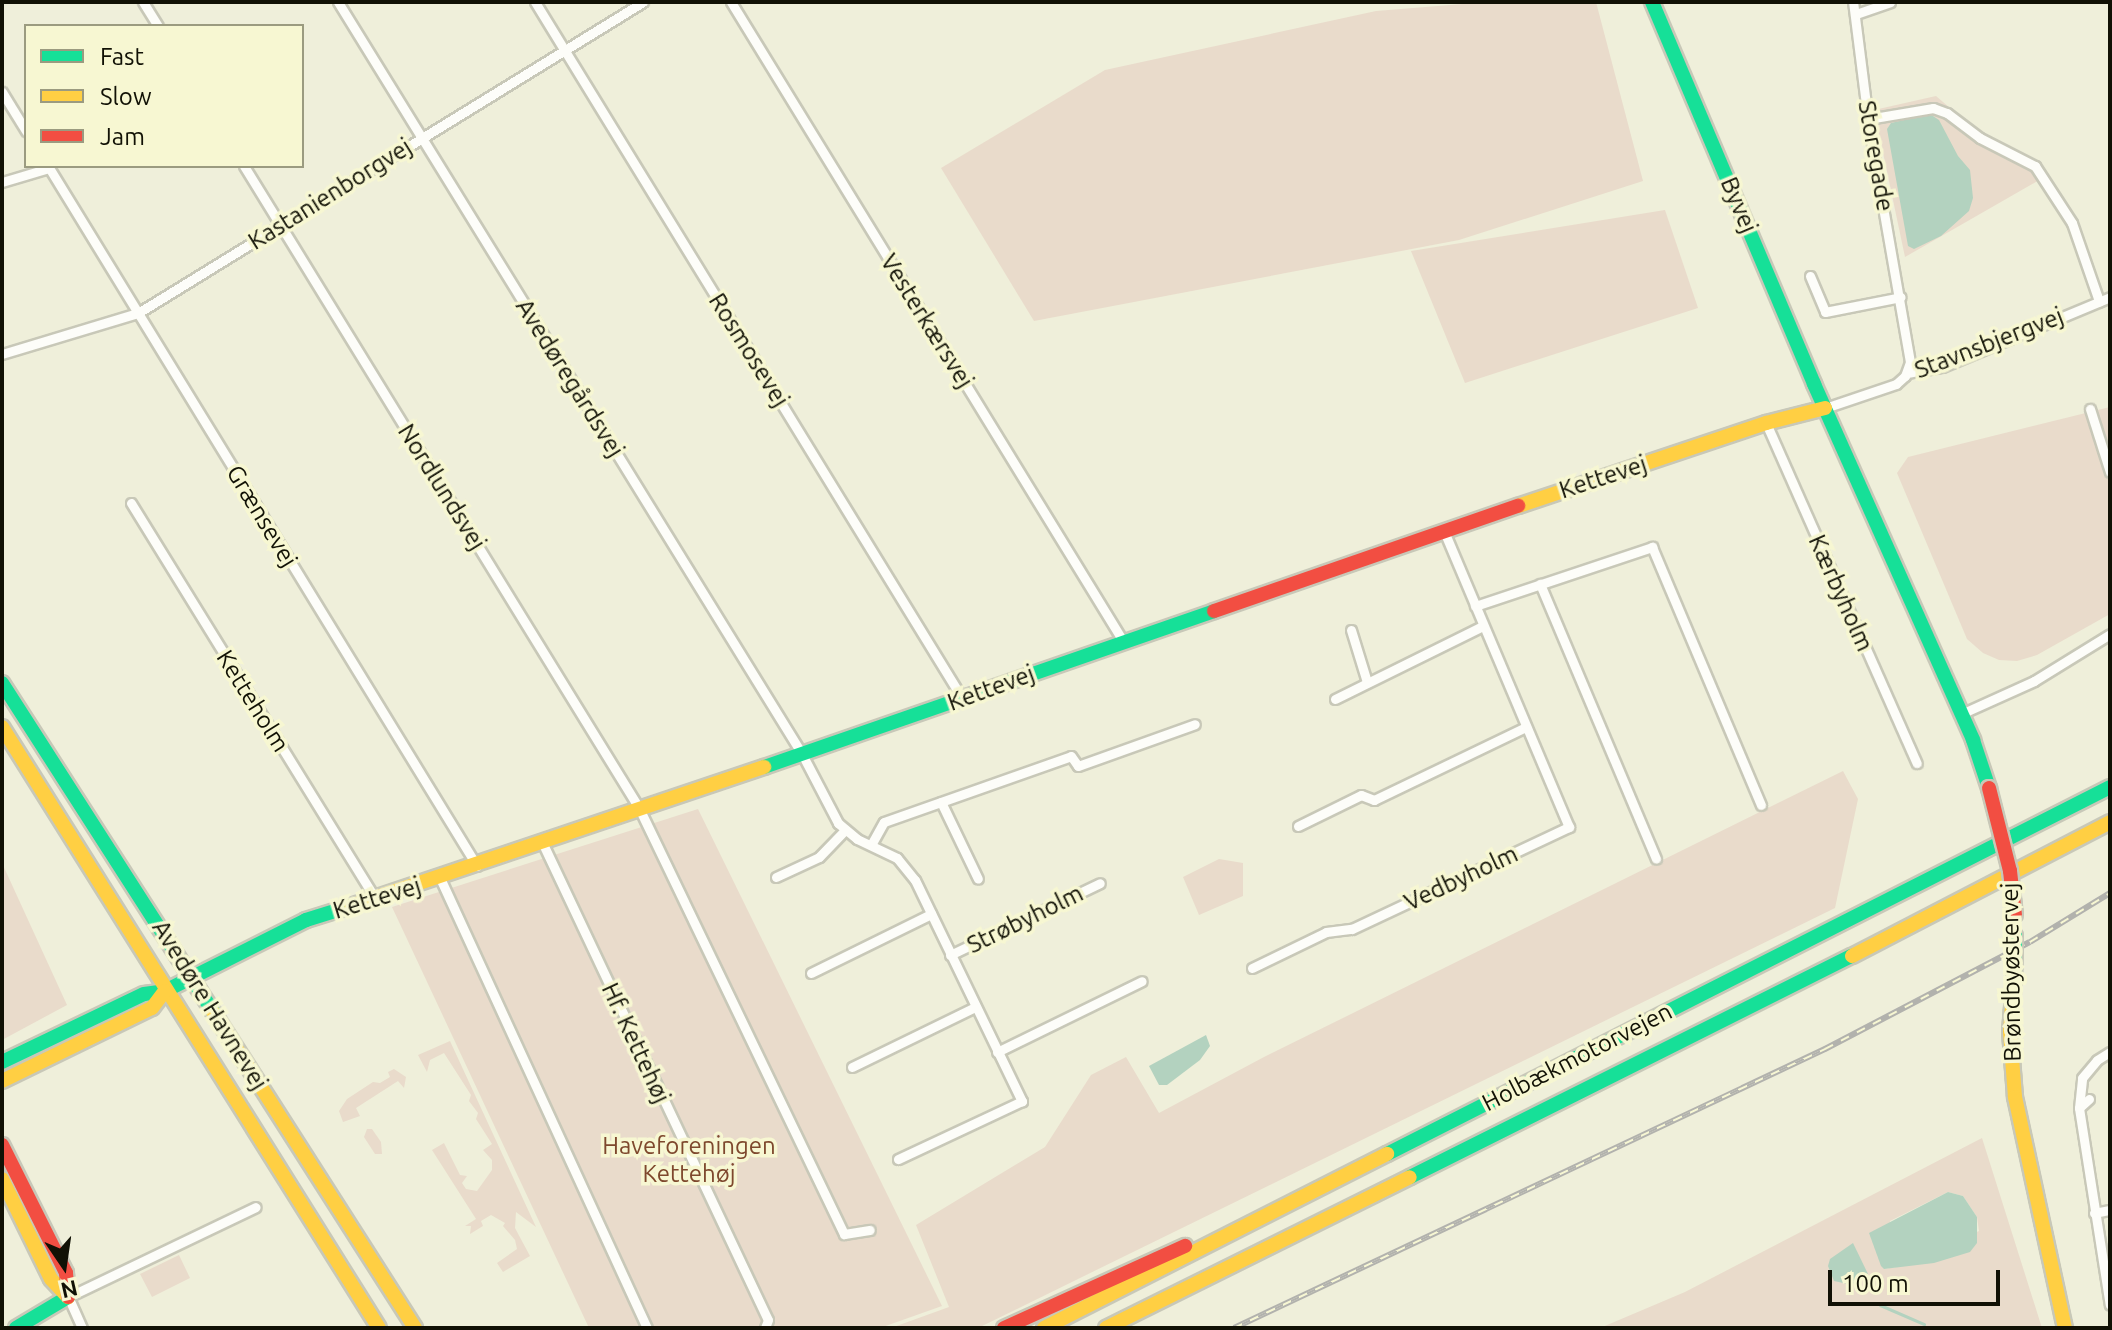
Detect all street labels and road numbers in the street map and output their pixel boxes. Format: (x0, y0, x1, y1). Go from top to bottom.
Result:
street label: Storegade (1852, 98, 1900, 214)
street label: Kastanienborgvej (243, 132, 417, 256)
street label: Byvej (1714, 173, 1764, 237)
street label: Vesterkærsvej (874, 249, 980, 393)
street label: Rosmosevej (703, 288, 795, 412)
street label: Avedøregårdsvej (510, 294, 630, 462)
street label: Stavnsbjergvej (1911, 301, 2067, 385)
street label: Nordlundsvej (392, 419, 492, 555)
street label: Kettevej (1556, 449, 1650, 505)
street label: Grænsevej (220, 460, 304, 572)
street label: Kærbyholm (1803, 530, 1879, 656)
street label: Ketteholm (210, 645, 296, 757)
street label: Kettevej (944, 659, 1038, 717)
street label: Vedbyholm (1400, 839, 1522, 917)
street label: Kettevej (330, 871, 424, 925)
street label: Strøbyholm (962, 879, 1088, 959)
street label: Brøndbyøstervej (1995, 882, 2027, 1062)
street label: Avedøre Havnevej (146, 915, 274, 1095)
street label: Hf. Kettehøj (596, 978, 676, 1108)
street label: Holbækmotorvejen (1477, 997, 1677, 1117)

